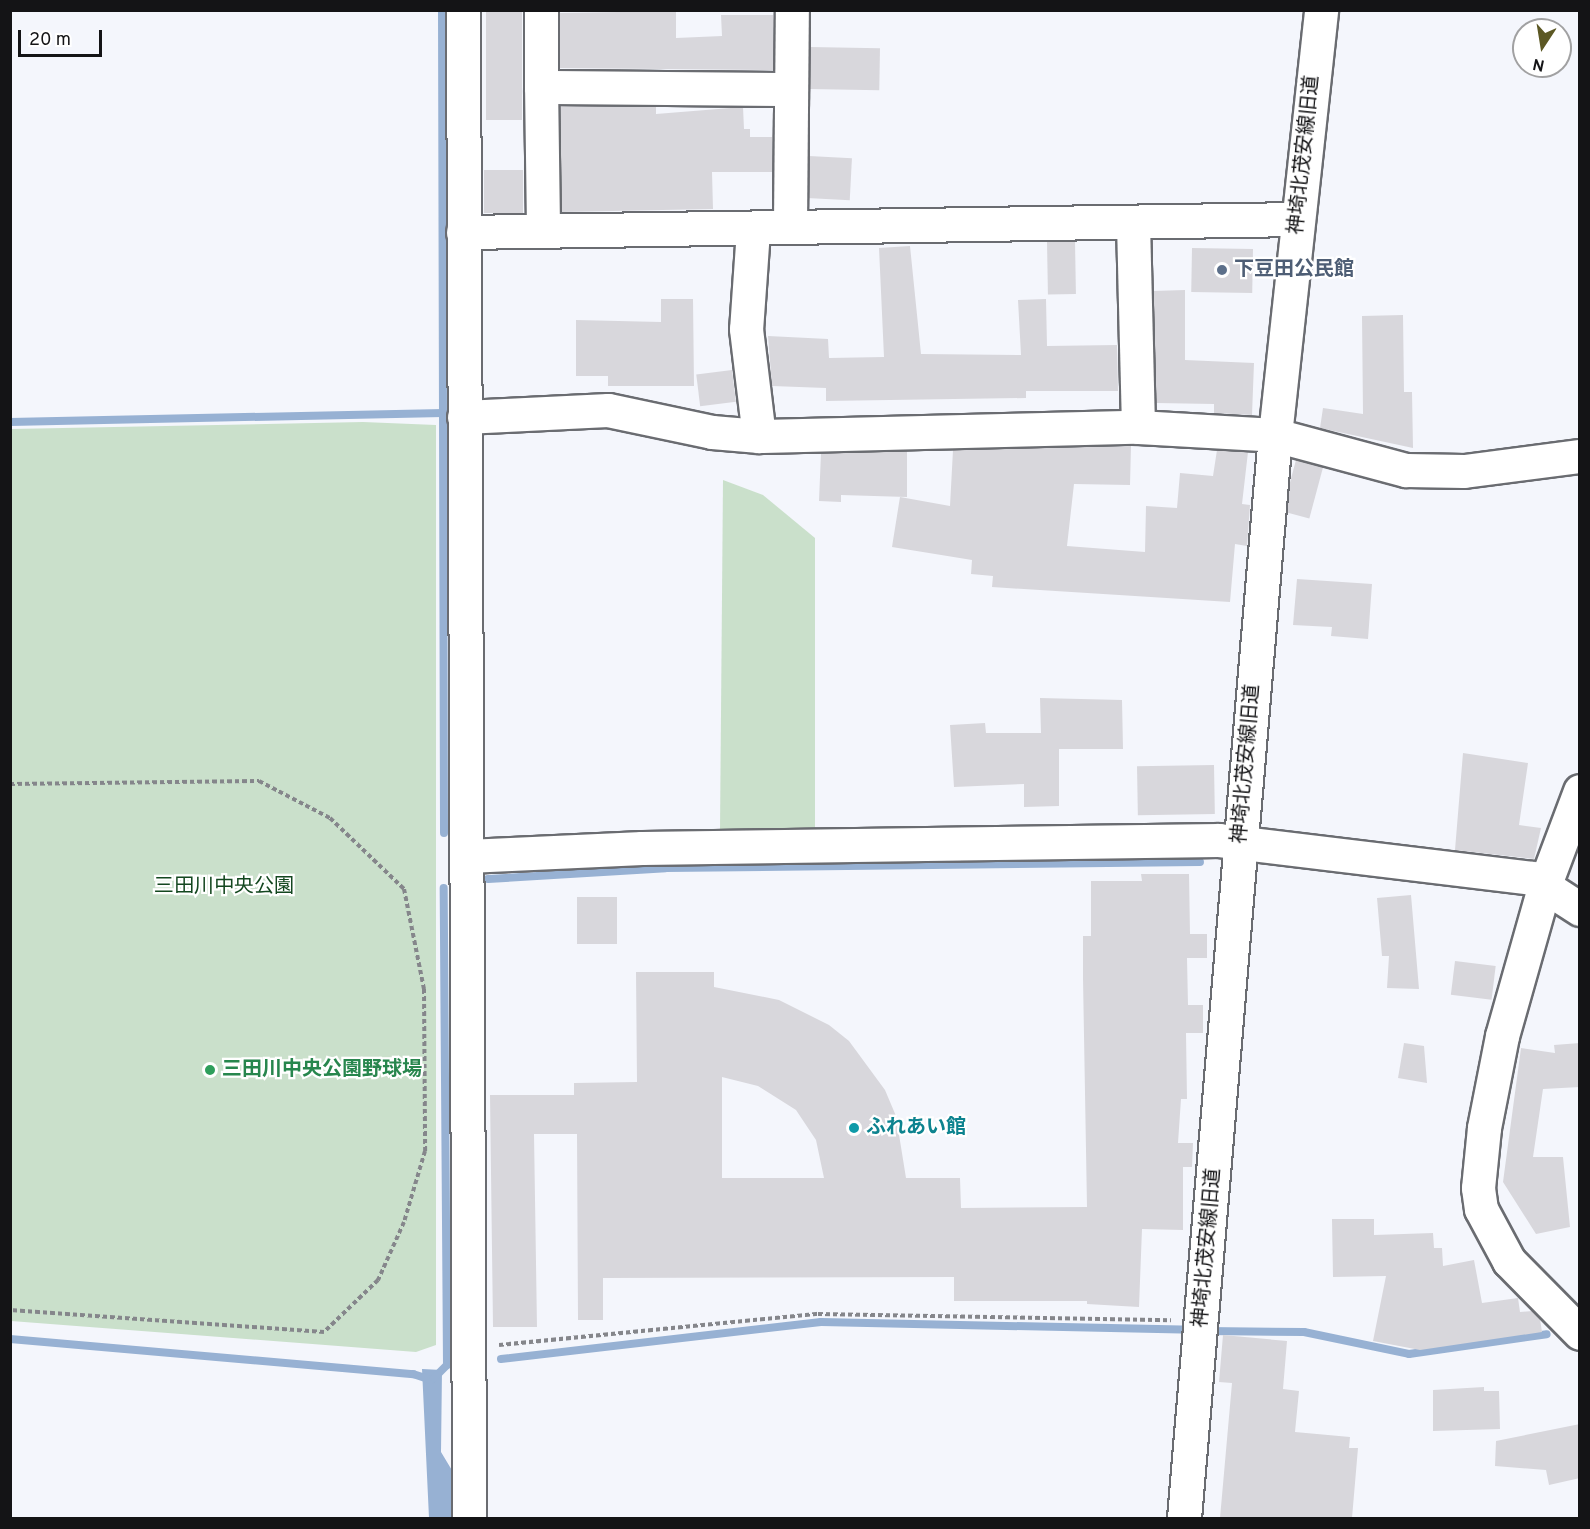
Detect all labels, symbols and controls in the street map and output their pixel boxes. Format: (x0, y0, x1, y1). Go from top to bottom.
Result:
scale bar (21, 18, 105, 56)
north arrow (1512, 18, 1572, 78)
text: 20 m (29, 29, 71, 52)
text: N (1531, 53, 1546, 75)
street label: 神埼北茂安線旧道 (1285, 74, 1325, 236)
place label: 下豆田公民館 (1234, 258, 1354, 282)
marker: 下豆田公民館 (1215, 263, 1229, 277)
street label: 神埼北茂安線旧道 (1228, 683, 1266, 845)
park label: 三田川中央公園 (154, 875, 294, 899)
place label: 三田川中央公園野球場 (222, 1058, 422, 1082)
marker: 三田川中央公園野球場 (203, 1063, 217, 1077)
place label: ふれあい館 (866, 1116, 966, 1140)
marker: ふれあい館 (847, 1121, 861, 1135)
street label: 神埼北茂安線旧道 (1189, 1167, 1227, 1329)

